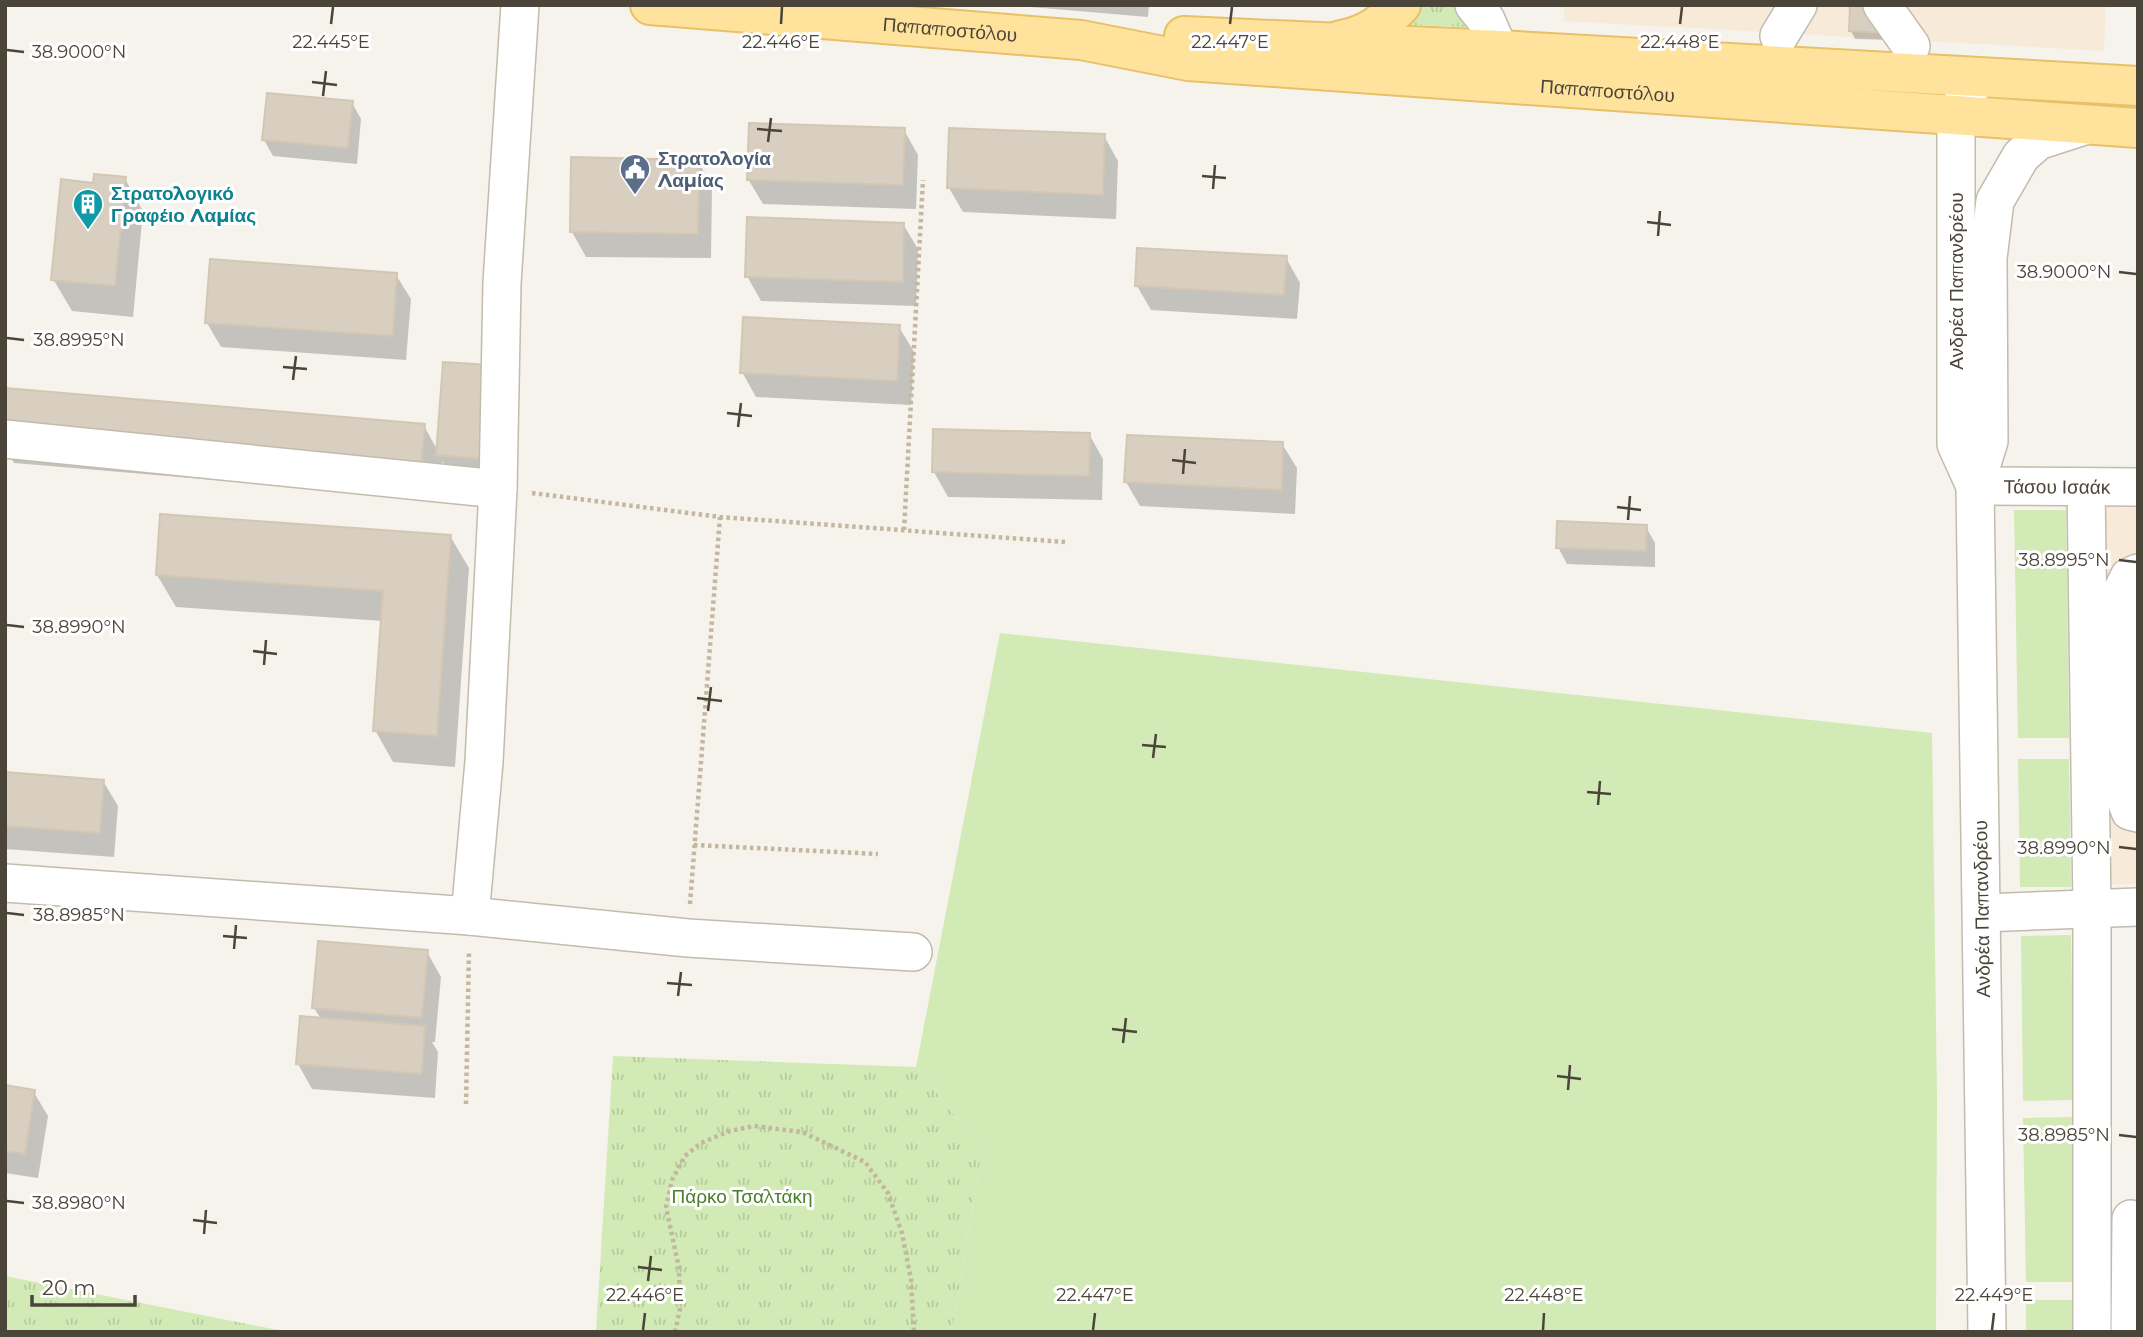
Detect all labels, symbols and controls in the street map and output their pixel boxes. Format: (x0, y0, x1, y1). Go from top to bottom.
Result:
street label: Παπαποστόλου (882, 12, 1018, 46)
text: 22.445°E (292, 31, 370, 53)
text: 22.446°E (742, 31, 820, 53)
text: 22.447°E (1191, 31, 1269, 53)
text: 22.448°E (1640, 31, 1720, 53)
text: 38.9000°N (32, 41, 126, 63)
street label: Παπαποστόλου (1539, 74, 1676, 107)
place label: Στρατολογία Λαμίας (657, 147, 771, 192)
public building icon: Στρατολογία Λαμίας (618, 152, 652, 196)
place label: Στρατολογικό Γραφέιο Λαμίας (111, 182, 256, 227)
building icon: Στρατολογικό Γραφέιο Λαμίας (71, 187, 105, 231)
street label: Ανδρέα Παπανδρέου (1945, 192, 1968, 370)
text: 38.9000°N (2017, 261, 2111, 283)
text: 38.8995°N (33, 329, 125, 351)
street label: Τάσου Ισαάκ (2004, 475, 2111, 498)
text: 38.8995°N (2018, 549, 2110, 571)
text: 38.8990°N (32, 616, 126, 638)
street label: Ανδρέα Παπανδρέου (1969, 820, 1995, 998)
text: 38.8990°N (2017, 837, 2111, 859)
text: 38.8985°N (33, 904, 125, 926)
text: 38.8985°N (2018, 1124, 2110, 1146)
park label: Πάρκο Τσαλτάκη (671, 1185, 813, 1208)
text: 38.8980°N (32, 1192, 126, 1214)
scale bar (32, 1264, 135, 1308)
text: 20 m (42, 1275, 96, 1300)
text: 22.446°E (606, 1284, 684, 1306)
text: 22.447°E (1056, 1284, 1134, 1306)
text: 22.448°E (1504, 1284, 1584, 1306)
text: 22.449°E (1955, 1284, 2033, 1306)

